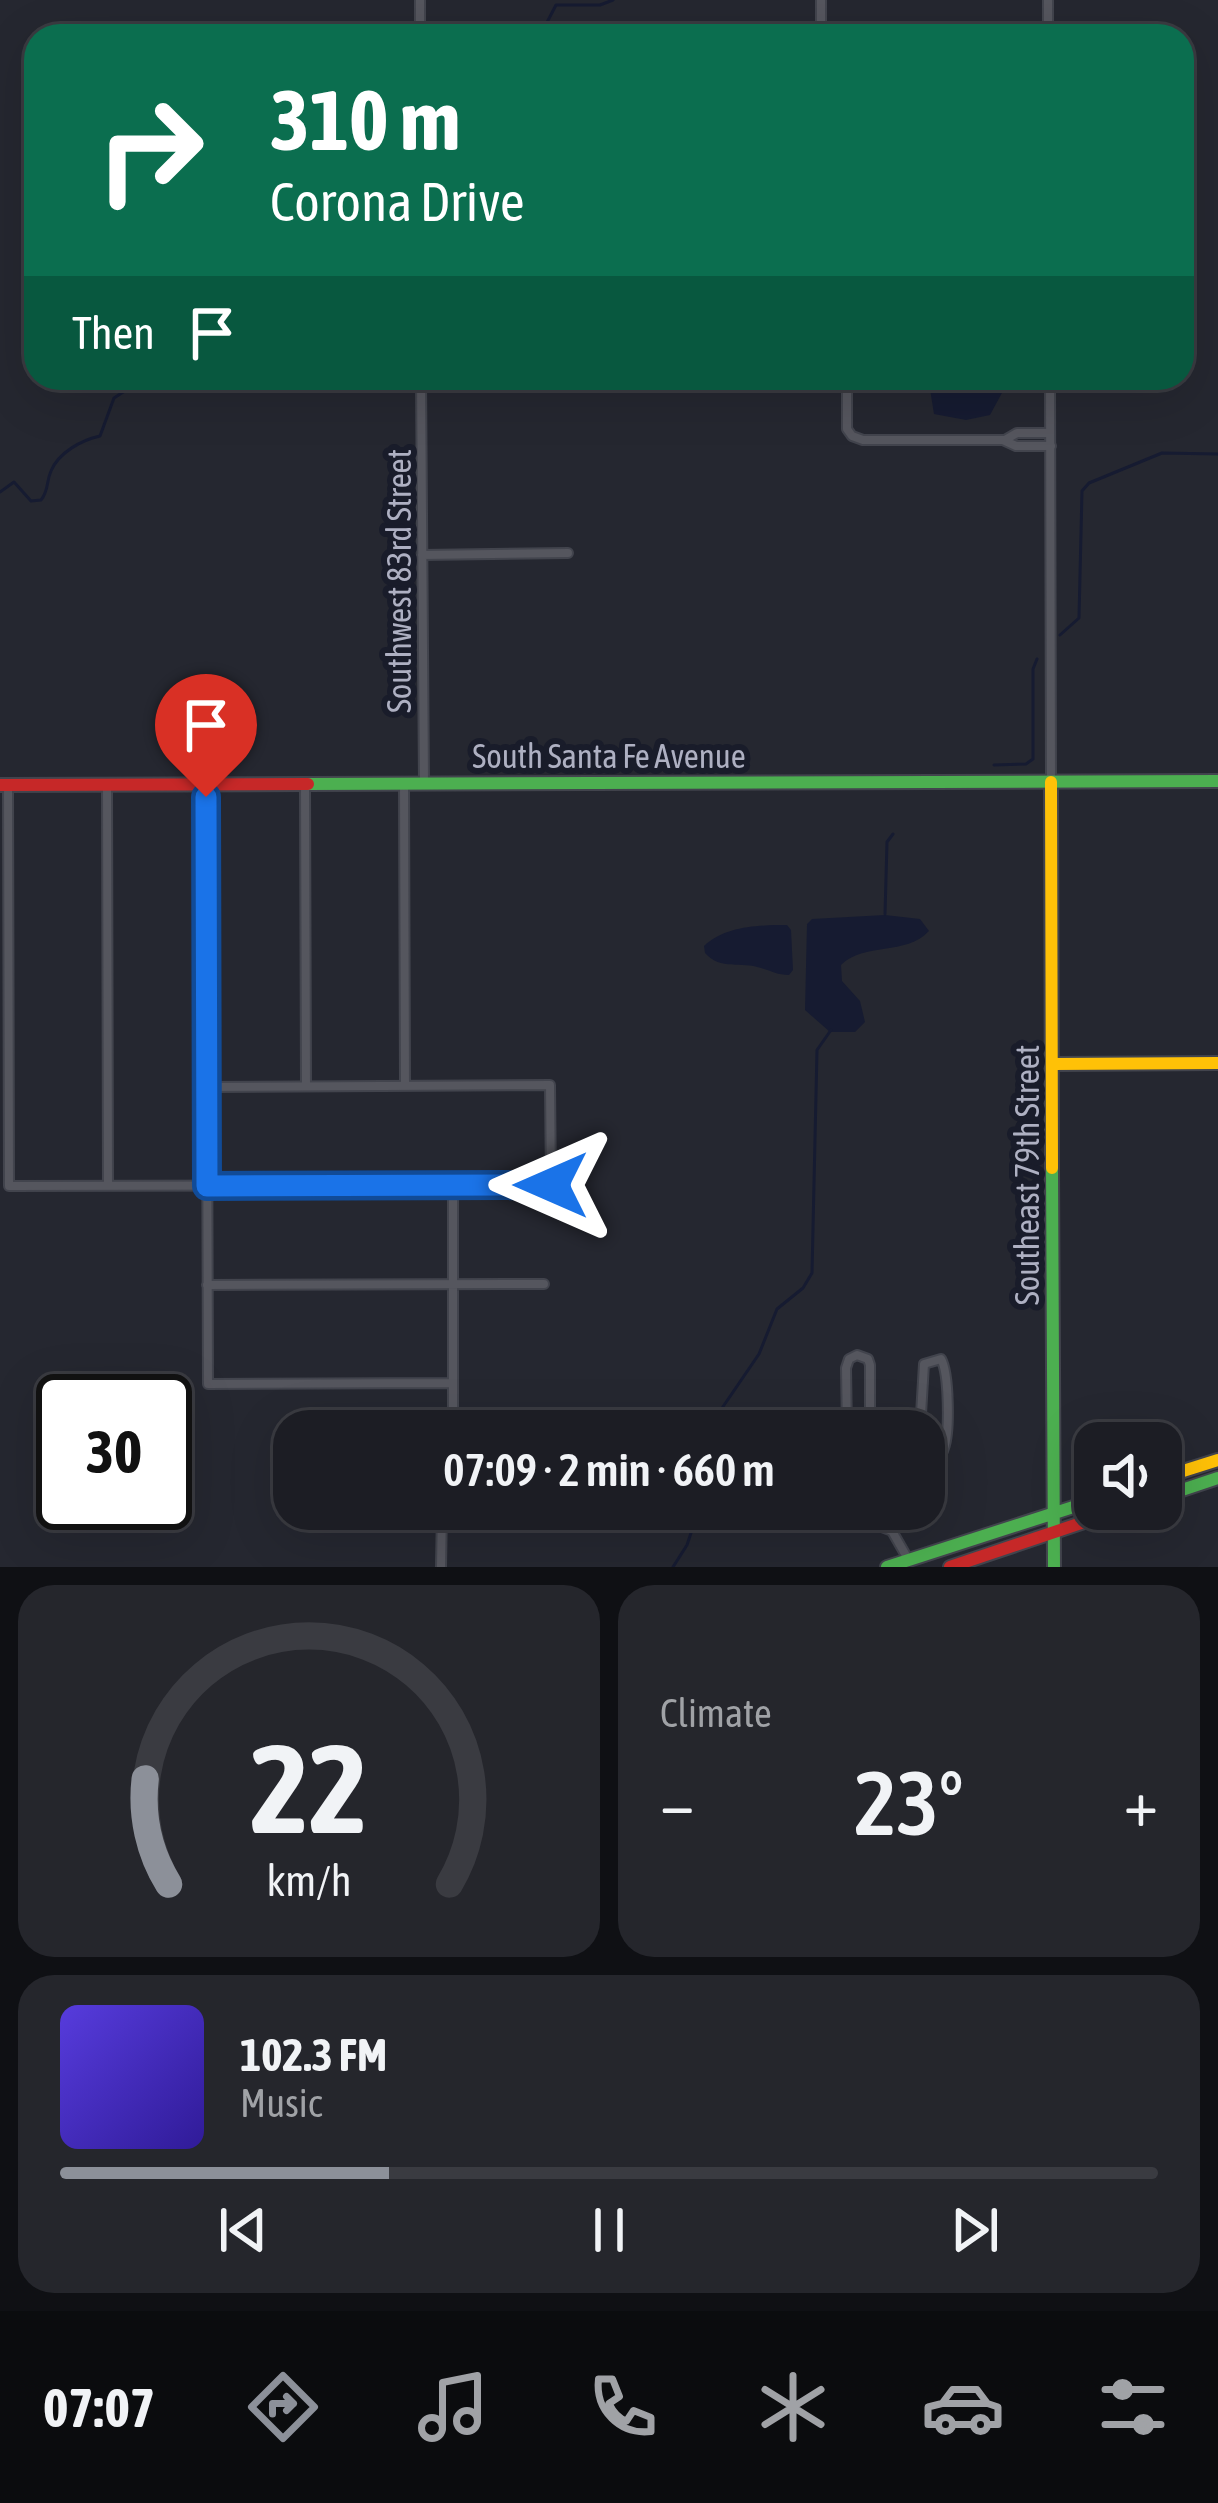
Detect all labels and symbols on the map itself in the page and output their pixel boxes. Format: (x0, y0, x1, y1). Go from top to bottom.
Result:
street label: Southwest 83rd Street (380, 449, 418, 713)
pin (155, 674, 257, 797)
street label: South Santa Fe Avenue (472, 737, 746, 775)
street label: Southeast 79th Street (1008, 1045, 1046, 1305)
position arrow (488, 1122, 614, 1248)
speed limit sign: 30 (36, 1374, 192, 1530)

